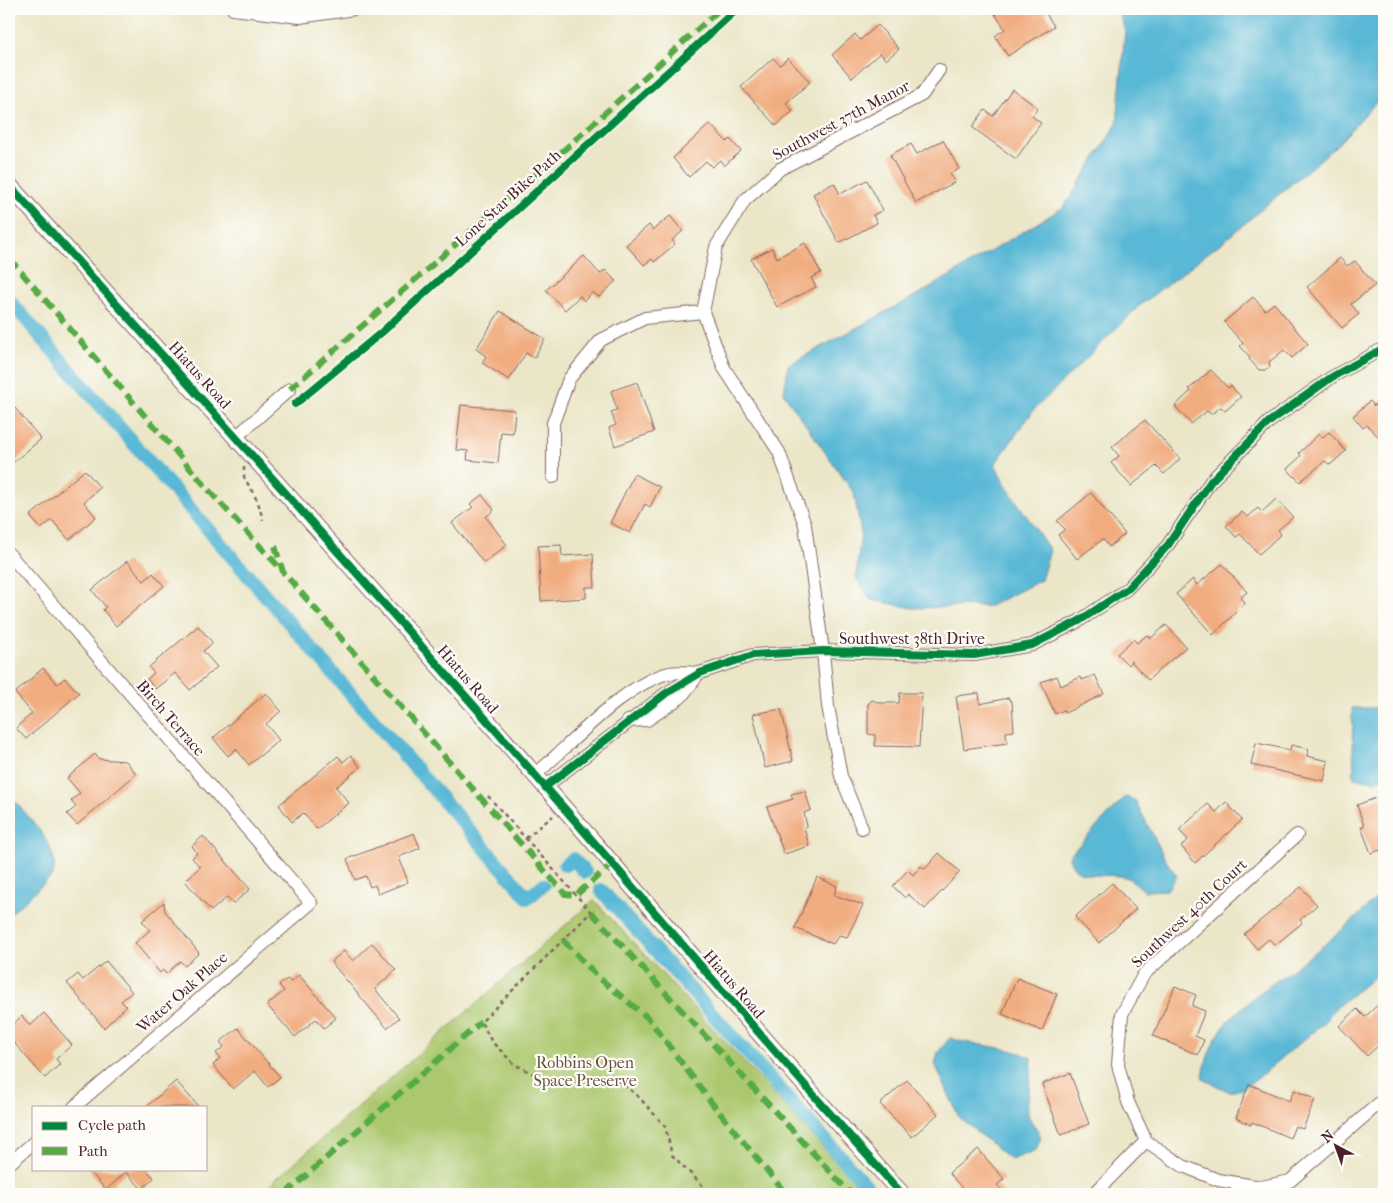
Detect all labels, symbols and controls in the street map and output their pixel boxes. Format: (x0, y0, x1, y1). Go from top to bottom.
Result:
street label: Southwest 37th Manor (769, 76, 913, 164)
street label: Lone Star Bike Path (451, 145, 565, 251)
street label: Hiatus Road (165, 337, 236, 413)
street label: Southwest 38th Drive (839, 629, 985, 648)
street label: Hiatus Road (433, 641, 503, 717)
street label: Birch Terrace (133, 676, 209, 760)
street label: Southwest 40th Court (1127, 854, 1251, 971)
street label: Hiatus Road (699, 946, 769, 1022)
street label: Water Oak Place (132, 947, 231, 1037)
park label: Robbins Open Space Preserve (533, 1053, 637, 1090)
legend (32, 1106, 208, 1170)
text: Cycle path (78, 1116, 146, 1134)
north arrow (1310, 1120, 1360, 1170)
text: N (1318, 1126, 1338, 1146)
text: Path (78, 1142, 108, 1160)

